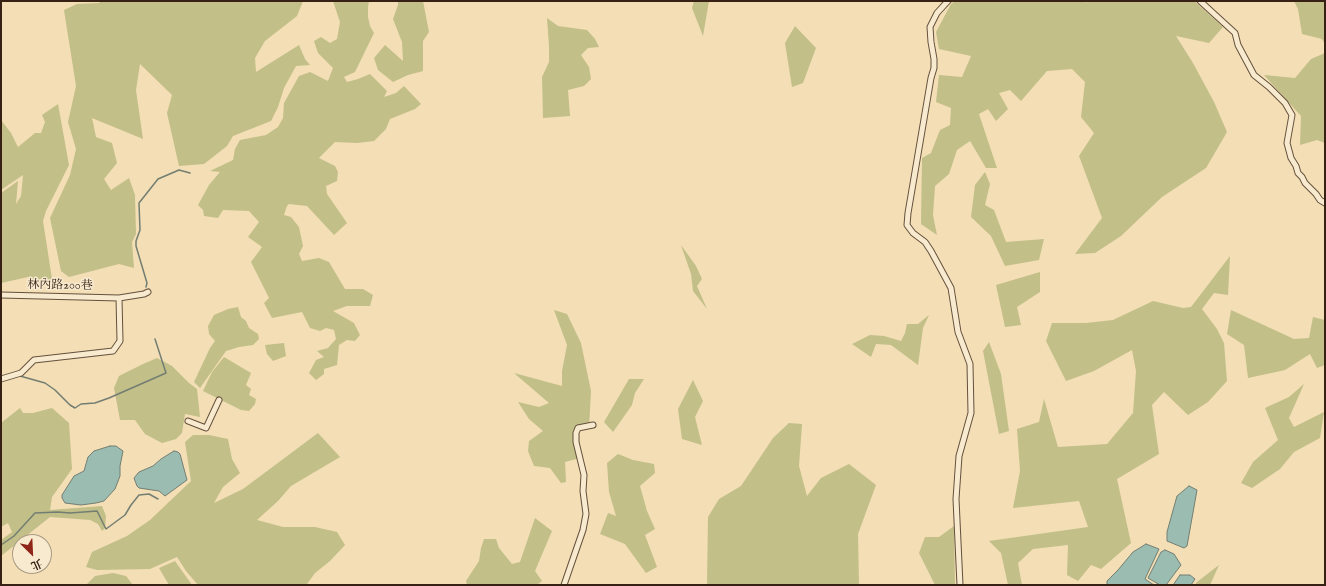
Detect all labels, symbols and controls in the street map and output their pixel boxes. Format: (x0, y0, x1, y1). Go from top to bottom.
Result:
street label: 林內路200巷 (27, 278, 93, 294)
north arrow (12, 534, 52, 574)
text: 北 (29, 555, 44, 573)

